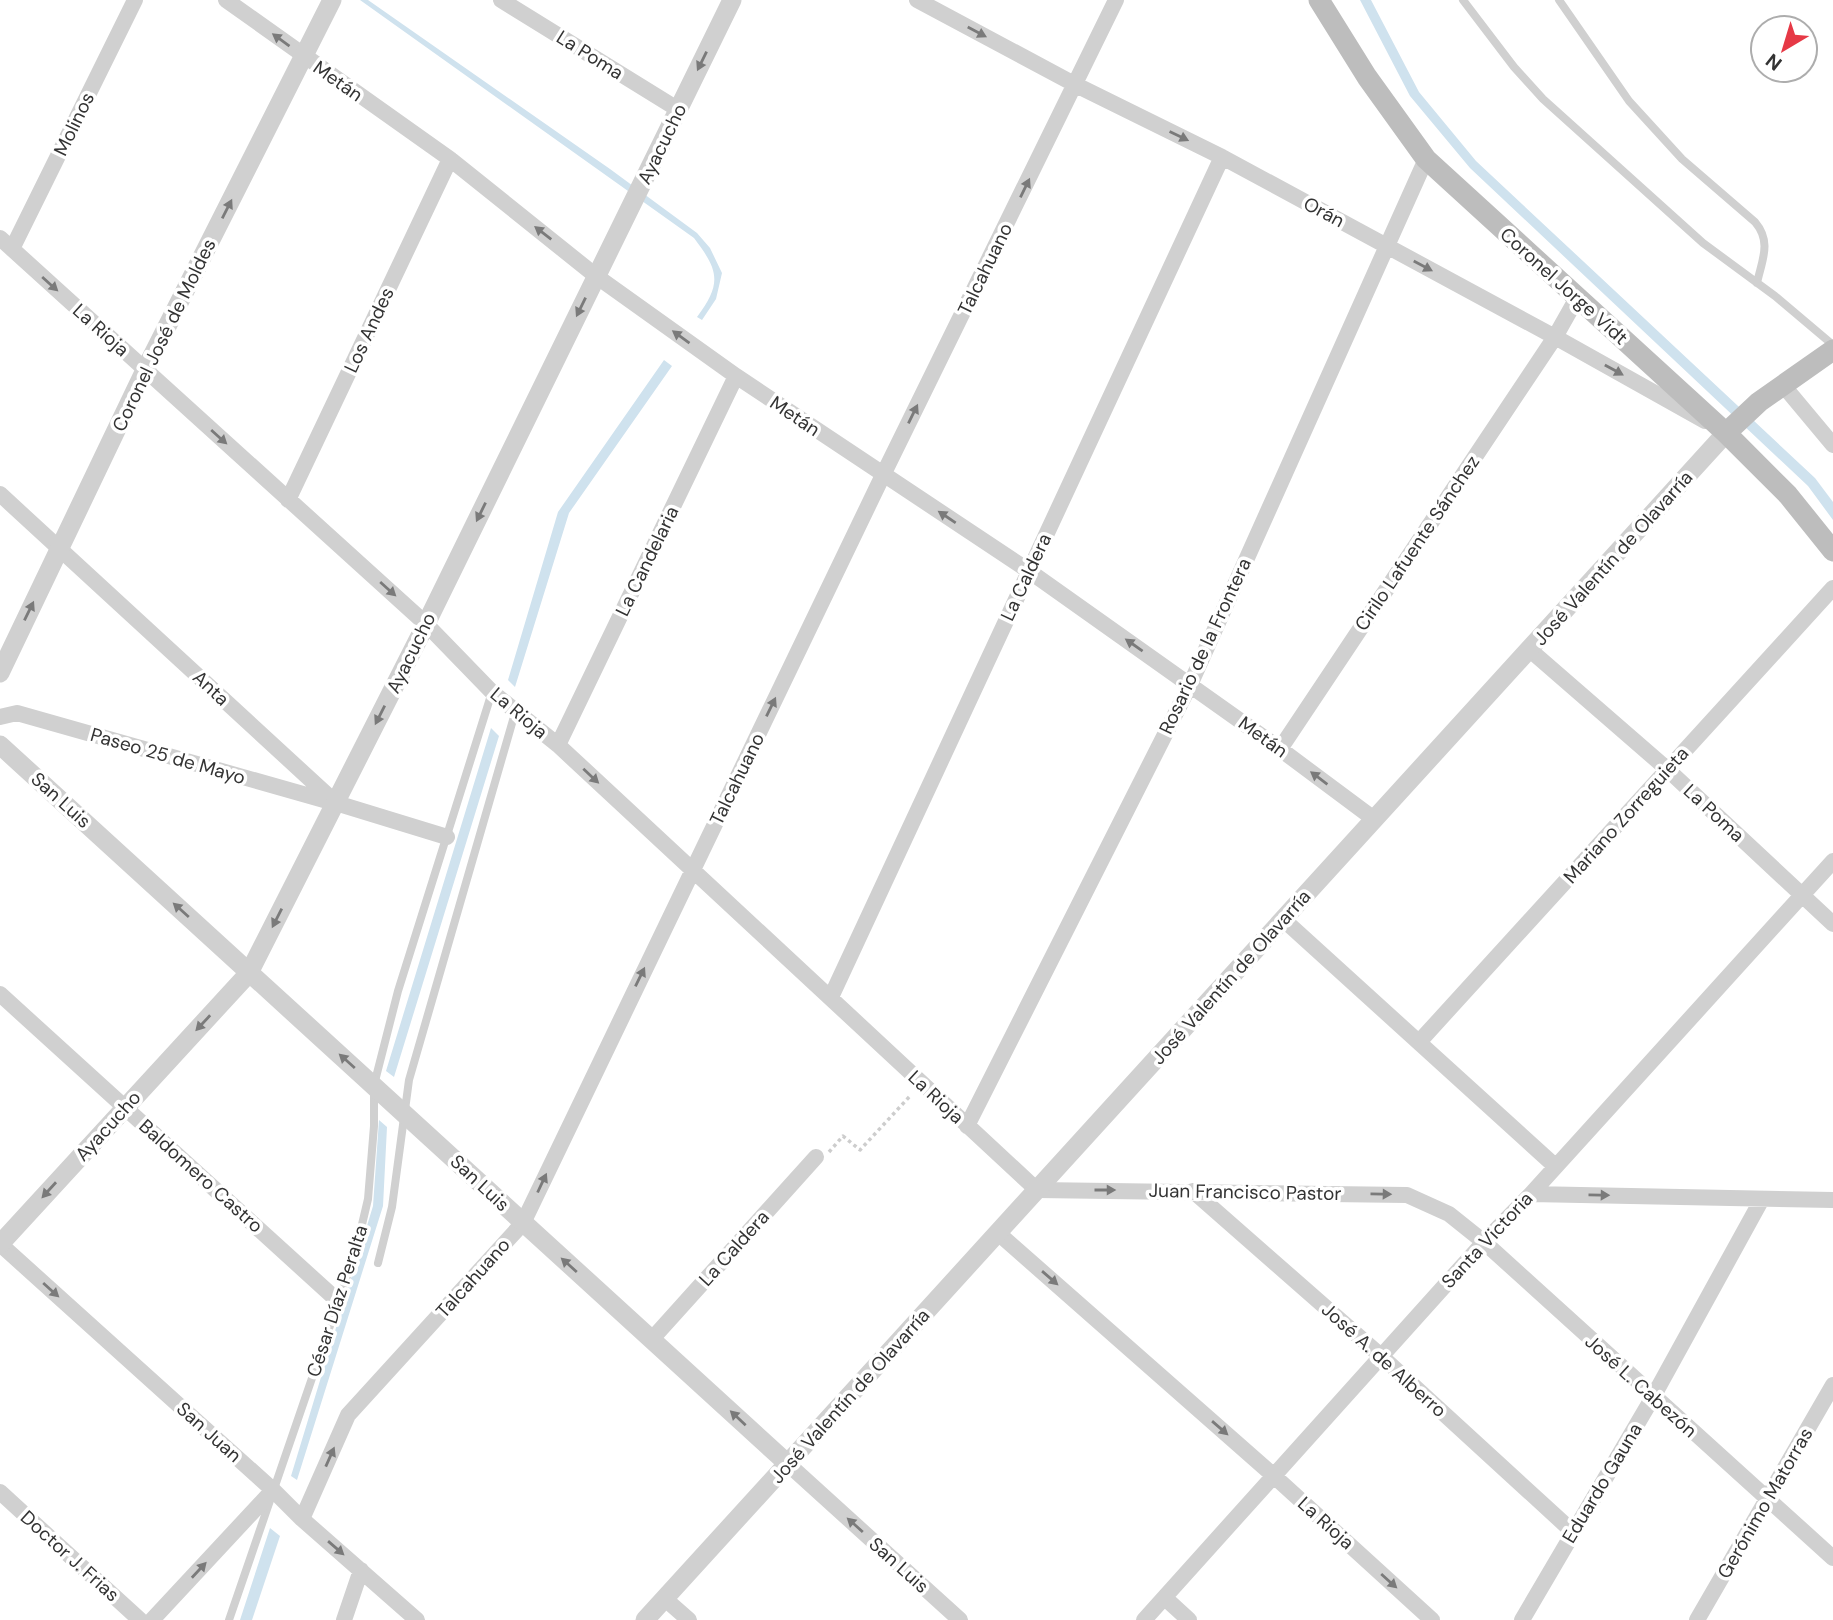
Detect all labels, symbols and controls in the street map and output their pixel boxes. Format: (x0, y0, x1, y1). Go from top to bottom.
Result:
north arrow (1749, 14, 1819, 84)
street label: La Poma (552, 25, 628, 85)
one-way arrow (967, 26, 987, 38)
one-way arrow (272, 33, 290, 47)
text: N (1761, 48, 1787, 76)
one-way arrow (696, 51, 707, 72)
street label: Metán (308, 55, 368, 107)
street label: Molinos (48, 88, 100, 160)
street label: Ayacucho (632, 100, 692, 188)
one-way arrow (1169, 131, 1189, 142)
one-way arrow (1019, 178, 1031, 198)
street label: Orán (1299, 191, 1349, 233)
one-way arrow (221, 199, 232, 219)
street label: Talcahuano (952, 219, 1018, 319)
street label: Coronel Jorge Vidt (1495, 222, 1633, 350)
one-way arrow (534, 226, 551, 241)
street label: Coronel José de Moldes (106, 234, 222, 436)
one-way arrow (1414, 260, 1433, 272)
one-way arrow (41, 276, 59, 292)
street label: Los Andes (338, 283, 400, 377)
one-way arrow (575, 297, 586, 317)
street label: La Rioja (68, 298, 134, 362)
one-way arrow (672, 330, 690, 344)
one-way arrow (1605, 364, 1624, 376)
street label: Metán (765, 390, 825, 442)
one-way arrow (908, 404, 919, 424)
one-way arrow (210, 429, 228, 445)
street label: Cirilo Lafuente Sánchez (1349, 450, 1485, 636)
street label: José Valentín de Olavarría (1528, 465, 1698, 651)
one-way arrow (475, 502, 486, 522)
street label: La Candelaria (610, 502, 684, 620)
one-way arrow (937, 511, 956, 524)
street label: La Caldera (995, 529, 1057, 625)
street label: Rosario de la Frontera (1153, 554, 1257, 738)
one-way arrow (379, 581, 396, 597)
one-way arrow (24, 601, 35, 621)
street label: Ayacucho (381, 609, 441, 697)
one-way arrow (1125, 639, 1143, 653)
street label: Anta (187, 665, 235, 711)
street label: La Rioja (485, 682, 553, 744)
one-way arrow (766, 696, 777, 717)
one-way arrow (375, 706, 387, 726)
street label: Metán (1233, 711, 1293, 763)
street label: Paseo 25 de Mayo (88, 722, 248, 790)
street label: Talcahuano (704, 729, 770, 829)
street label: Mariano Zorreguieta (1558, 741, 1694, 889)
street label: San Luis (26, 767, 96, 833)
one-way arrow (582, 768, 600, 784)
one-way arrow (1310, 771, 1328, 785)
street label: La Poma (1678, 778, 1750, 848)
street label: José Valentín de Olavarría (1146, 884, 1316, 1070)
one-way arrow (172, 902, 190, 918)
one-way arrow (272, 908, 283, 928)
one-way arrow (635, 967, 646, 987)
one-way arrow (195, 1014, 211, 1031)
one-way arrow (339, 1054, 356, 1070)
street label: La Rioja (903, 1065, 969, 1129)
street label: Ayacucho (70, 1085, 146, 1167)
street label: Baldomero Castro (134, 1114, 268, 1238)
street label: San Luis (445, 1149, 515, 1217)
one-way arrow (537, 1173, 548, 1193)
street label: Juan Francisco Pastor (1148, 1178, 1342, 1206)
one-way arrow (41, 1181, 57, 1199)
one-way arrow (1094, 1184, 1116, 1196)
street label: Santa Victoria (1436, 1186, 1538, 1294)
one-way arrow (1371, 1189, 1393, 1200)
one-way arrow (1588, 1190, 1610, 1201)
street label: La Caldera (693, 1205, 775, 1291)
street label: César Díaz Peralta (301, 1222, 373, 1380)
street label: Talcahuano (430, 1233, 516, 1323)
one-way arrow (561, 1257, 578, 1273)
one-way arrow (1041, 1270, 1058, 1285)
one-way arrow (42, 1282, 60, 1298)
street label: José A. de Alberro (1316, 1297, 1452, 1423)
street label: José Valentín de Olavarría (765, 1303, 935, 1489)
street label: José L. Cabezón (1580, 1329, 1702, 1443)
street label: San Juan (171, 1396, 247, 1468)
one-way arrow (729, 1411, 746, 1426)
street label: Eduardo Gauna (1556, 1418, 1648, 1548)
one-way arrow (1211, 1420, 1228, 1436)
street label: Gerónimo Matorras (1712, 1423, 1818, 1583)
one-way arrow (324, 1447, 336, 1467)
street label: La Rioja (1293, 1491, 1359, 1555)
street label: Doctor J. Frias (15, 1505, 125, 1607)
one-way arrow (846, 1517, 864, 1533)
street label: San Luis (864, 1532, 934, 1598)
one-way arrow (327, 1540, 344, 1555)
one-way arrow (190, 1562, 206, 1579)
one-way arrow (1380, 1573, 1398, 1589)

